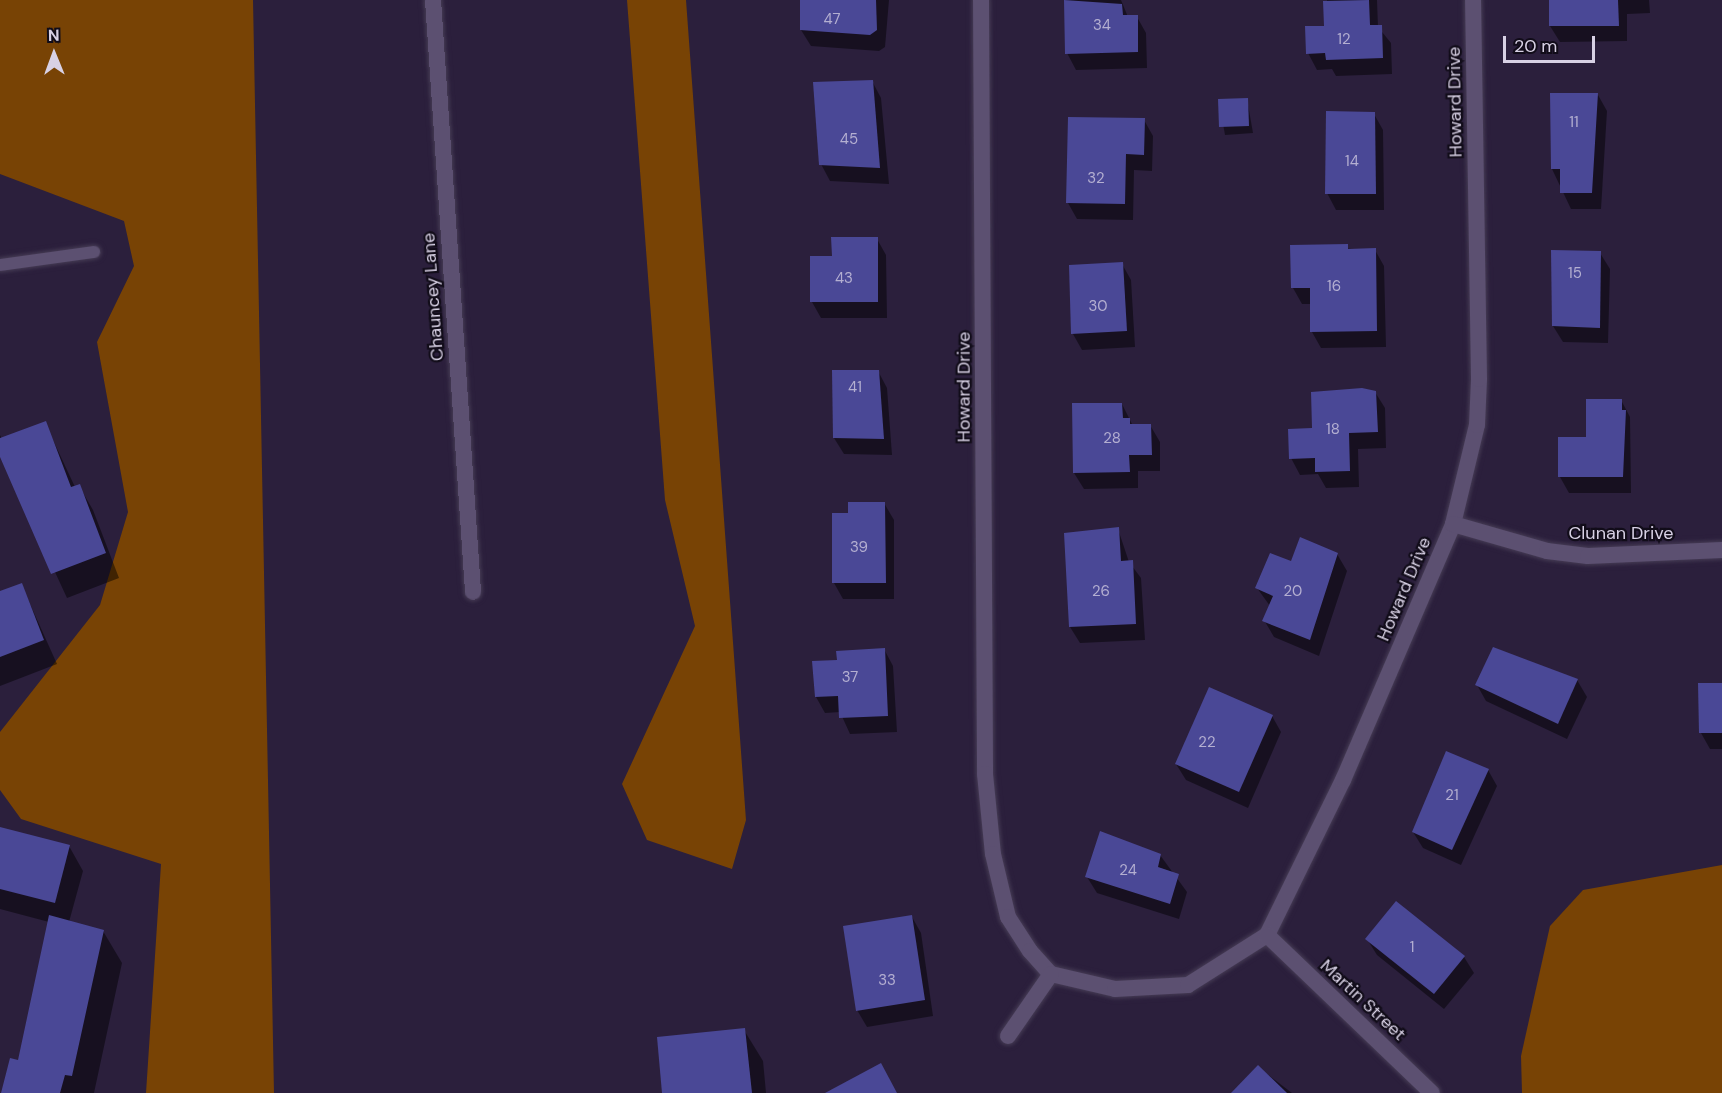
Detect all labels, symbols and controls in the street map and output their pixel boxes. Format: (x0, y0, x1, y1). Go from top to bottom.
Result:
house number: 47 (823, 11, 841, 29)
house number: 34 (1093, 17, 1111, 35)
north arrow (24, 24, 84, 84)
scale bar (1506, 24, 1598, 62)
text: N (48, 25, 60, 46)
house number: 12 (1337, 31, 1351, 49)
text: 20 m (1514, 34, 1557, 58)
street label: Howard Drive (1443, 46, 1467, 158)
house number: 11 (1569, 114, 1579, 132)
house number: 45 (840, 131, 858, 149)
house number: 14 (1345, 153, 1359, 171)
house number: 32 (1087, 170, 1105, 188)
street label: Chauncey Lane (418, 232, 448, 362)
house number: 15 (1568, 265, 1582, 283)
house number: 43 (835, 270, 853, 288)
house number: 16 (1327, 278, 1341, 296)
house number: 30 (1088, 298, 1108, 316)
street label: Howard Drive (953, 332, 975, 442)
house number: 41 (848, 379, 862, 397)
house number: 18 (1326, 421, 1340, 439)
house number: 28 (1103, 430, 1121, 448)
street label: Clunan Drive (1568, 522, 1674, 544)
street label: Howard Drive (1372, 534, 1436, 644)
house number: 39 (850, 539, 868, 557)
house number: 26 (1092, 583, 1110, 601)
house number: 20 (1284, 583, 1302, 601)
house number: 37 (842, 669, 858, 687)
house number: 22 (1198, 734, 1216, 752)
house number: 21 (1445, 787, 1459, 805)
house number: 24 (1119, 862, 1137, 880)
house number: 1 (1410, 939, 1414, 957)
street label: Martin Street (1316, 955, 1410, 1045)
house number: 33 (878, 972, 896, 990)

